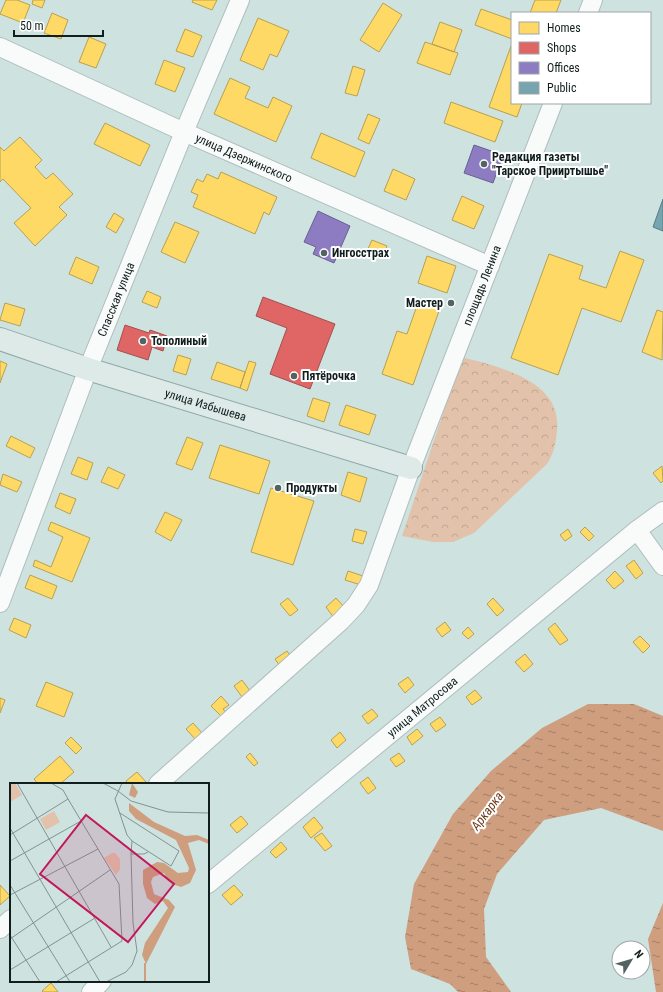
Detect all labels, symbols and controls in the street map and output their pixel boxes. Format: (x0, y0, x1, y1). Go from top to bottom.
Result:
scale bar (14, 12, 103, 38)
legend (511, 12, 651, 104)
text: 50 m (20, 19, 44, 33)
text: Homes (547, 21, 581, 35)
text: Shops (547, 41, 576, 55)
text: Offices (547, 61, 580, 75)
text: Public (547, 81, 577, 95)
street label: улица Дзержинского (193, 131, 294, 186)
place label: Редакция газеты "Тарское Прииртышье" (492, 150, 608, 178)
marker: Редакция газеты "Тарское Прииртышье" (479, 159, 489, 169)
street label: площадь Ленина (460, 243, 504, 328)
place label: Ингосстрах (332, 246, 390, 260)
marker: Ингосстрах (319, 248, 329, 258)
street label: Спасская улица (95, 260, 138, 339)
place label: Мастер (406, 296, 443, 310)
marker: Мастер (446, 298, 456, 308)
place label: Тополиный (151, 334, 207, 348)
marker: Тополиный (138, 336, 148, 346)
place label: Пятёрочка (302, 369, 356, 383)
marker: Пятёрочка (289, 371, 299, 381)
street label: улица Избышева (163, 386, 248, 424)
place label: Продукты (286, 481, 337, 495)
marker: Продукты (273, 483, 283, 493)
street label: улица Матросова (384, 674, 461, 740)
inset map (10, 783, 209, 982)
water label: Аркарка (467, 789, 506, 834)
north arrow (611, 940, 651, 980)
text: N (631, 947, 646, 961)

